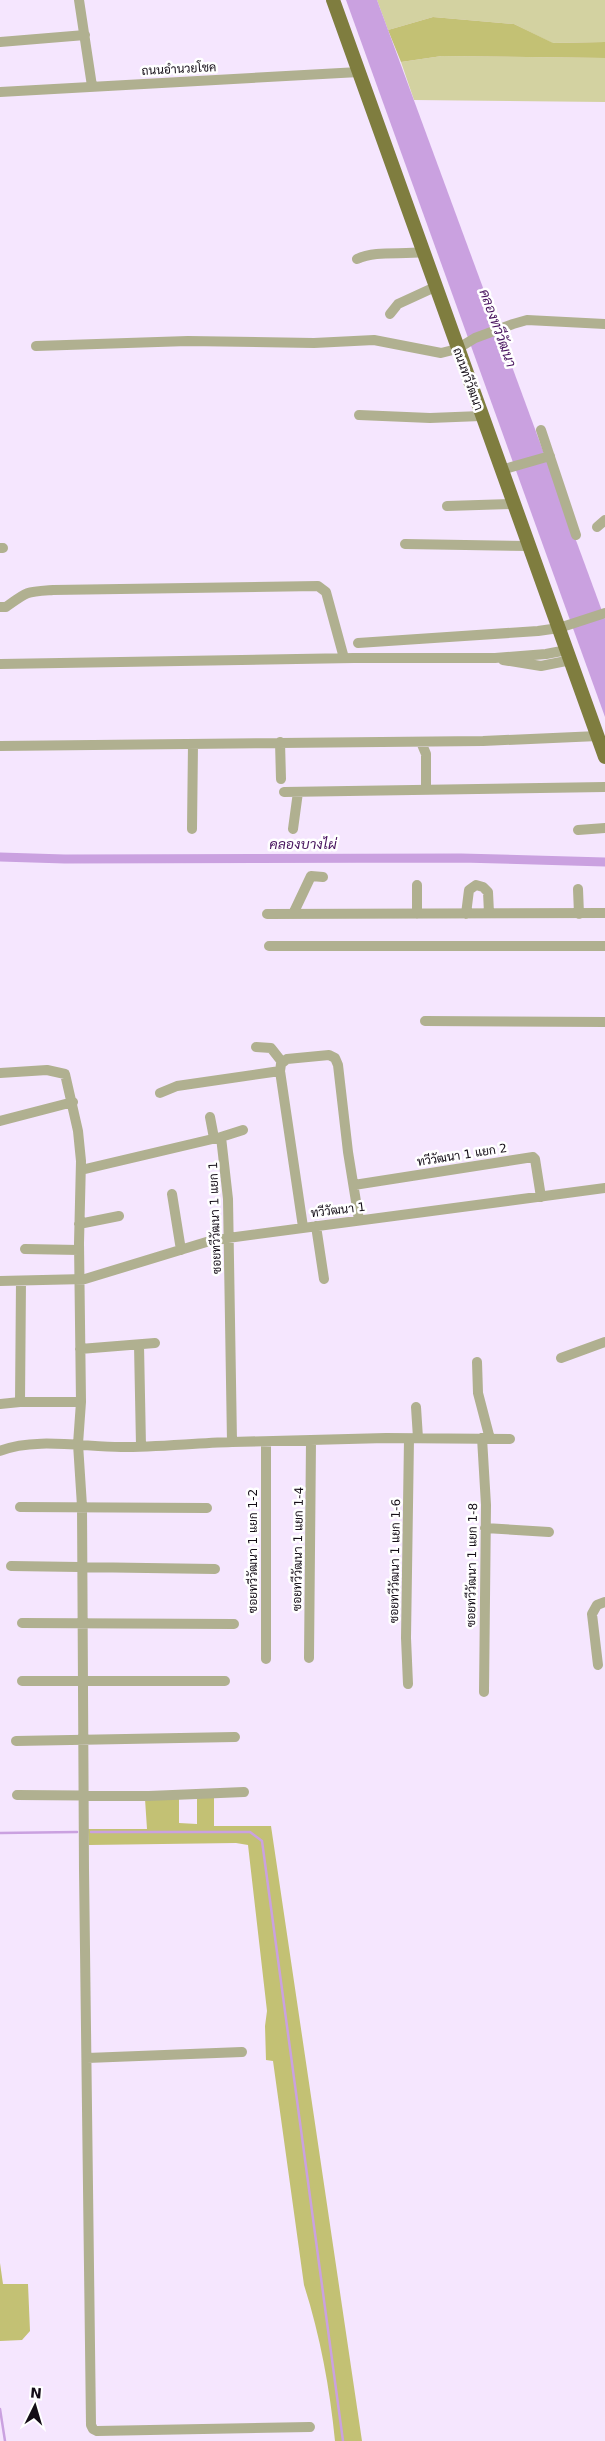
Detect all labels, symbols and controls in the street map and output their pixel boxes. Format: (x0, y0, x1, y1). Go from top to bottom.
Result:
street label: ถนนอำนวยโชค (141, 59, 217, 78)
water label: คลองทวีวัฒนา (476, 286, 521, 369)
street label: ถนนทวีวัฒนา (450, 345, 487, 412)
water label: คลองบางไผ่ (269, 836, 338, 852)
street label: ทวีวัฒนา 1 แยก 2 (416, 1140, 508, 1169)
street label: ซอยทวีวัฒนา 1 แยก 1 (205, 1162, 224, 1274)
street label: ทวีวัฒนา 1 (310, 1199, 366, 1220)
street label: ซอยทวีวัฒนา 1 แยก 1-4 (289, 1487, 306, 1611)
street label: ซอยทวีวัฒนา 1 แยก 1-2 (245, 1489, 260, 1613)
street label: ซอยทวีวัฒนา 1 แยก 1-6 (386, 1499, 403, 1623)
street label: ซอยทวีวัฒนา 1 แยก 1-8 (463, 1503, 480, 1627)
north arrow (10, 2381, 60, 2431)
text: N (30, 2385, 43, 2402)

